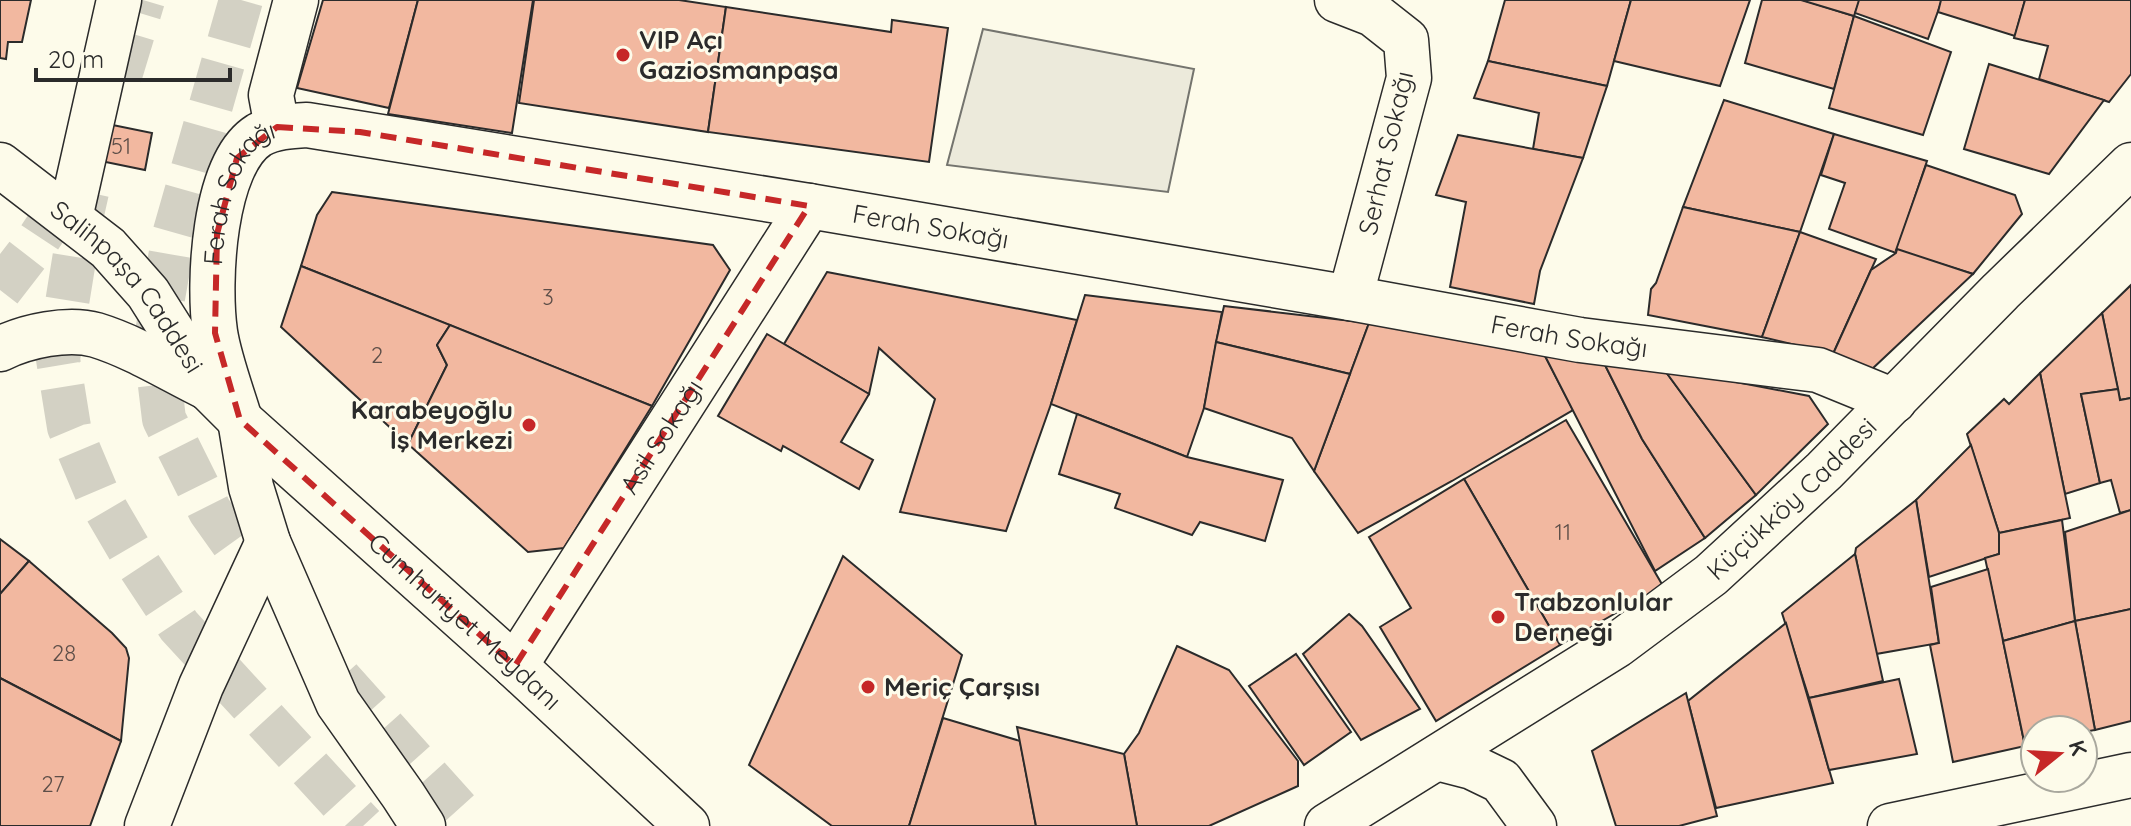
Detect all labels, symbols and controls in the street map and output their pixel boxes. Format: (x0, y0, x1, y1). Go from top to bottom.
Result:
place label: VIP Açı Gaziosmanpaşa (639, 23, 839, 86)
scale bar (36, 32, 230, 82)
text: 20 m (48, 44, 104, 74)
marker: VIP Açı Gaziosmanpaşa (614, 46, 632, 64)
street label: Serhat Sokağı (1351, 68, 1420, 238)
street label: Ferah Sokağı (196, 113, 279, 266)
house number: 51 (111, 132, 131, 160)
street label: Salihpaşa Caddesi (44, 193, 211, 379)
street label: Ferah Sokağı (850, 197, 1011, 256)
house number: 3 (542, 283, 554, 311)
street label: Ferah Sokağı (1488, 307, 1649, 364)
house number: 2 (371, 341, 383, 369)
street label: Asil Sokağı (612, 373, 710, 500)
place label: Karabeyoğlu İş Merkezi (351, 393, 513, 456)
street label: Küçükköy Caddesi (1699, 410, 1883, 587)
marker: Karabeyoğlu İş Merkezi (520, 416, 538, 434)
house number: 11 (1555, 518, 1571, 546)
street label: Cumhuriyet Meydanı (362, 526, 569, 717)
place label: Trabzonlular Derneği (1514, 585, 1673, 648)
marker: Trabzonlular Derneği (1489, 608, 1507, 626)
house number: 28 (52, 639, 76, 667)
place label: Meriç Çarşısı (884, 670, 1040, 703)
marker: Meriç Çarşısı (859, 678, 877, 696)
north arrow (2019, 714, 2099, 794)
text: K (2062, 737, 2094, 759)
house number: 27 (41, 770, 65, 798)

